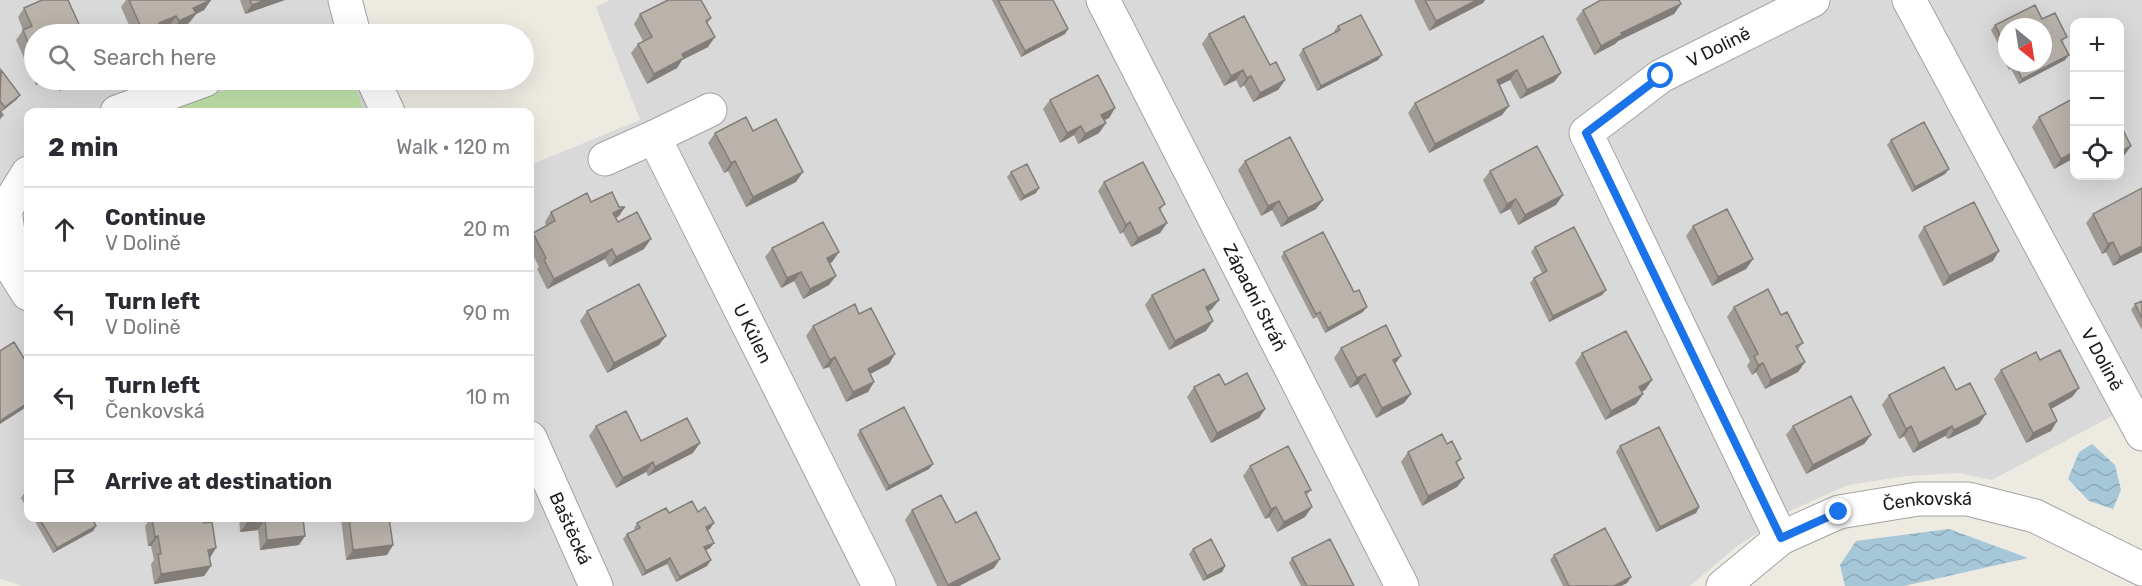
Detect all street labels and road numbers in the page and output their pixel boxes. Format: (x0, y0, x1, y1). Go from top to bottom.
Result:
street label: V Dolině (1683, 22, 1754, 72)
street label: Západní Stráň (1218, 240, 1291, 355)
street label: U Kůlen (728, 300, 777, 367)
street label: V Dolině (2076, 324, 2128, 395)
street label: Čenkovská (1881, 488, 1972, 516)
street label: Baštěcká (545, 489, 596, 568)

